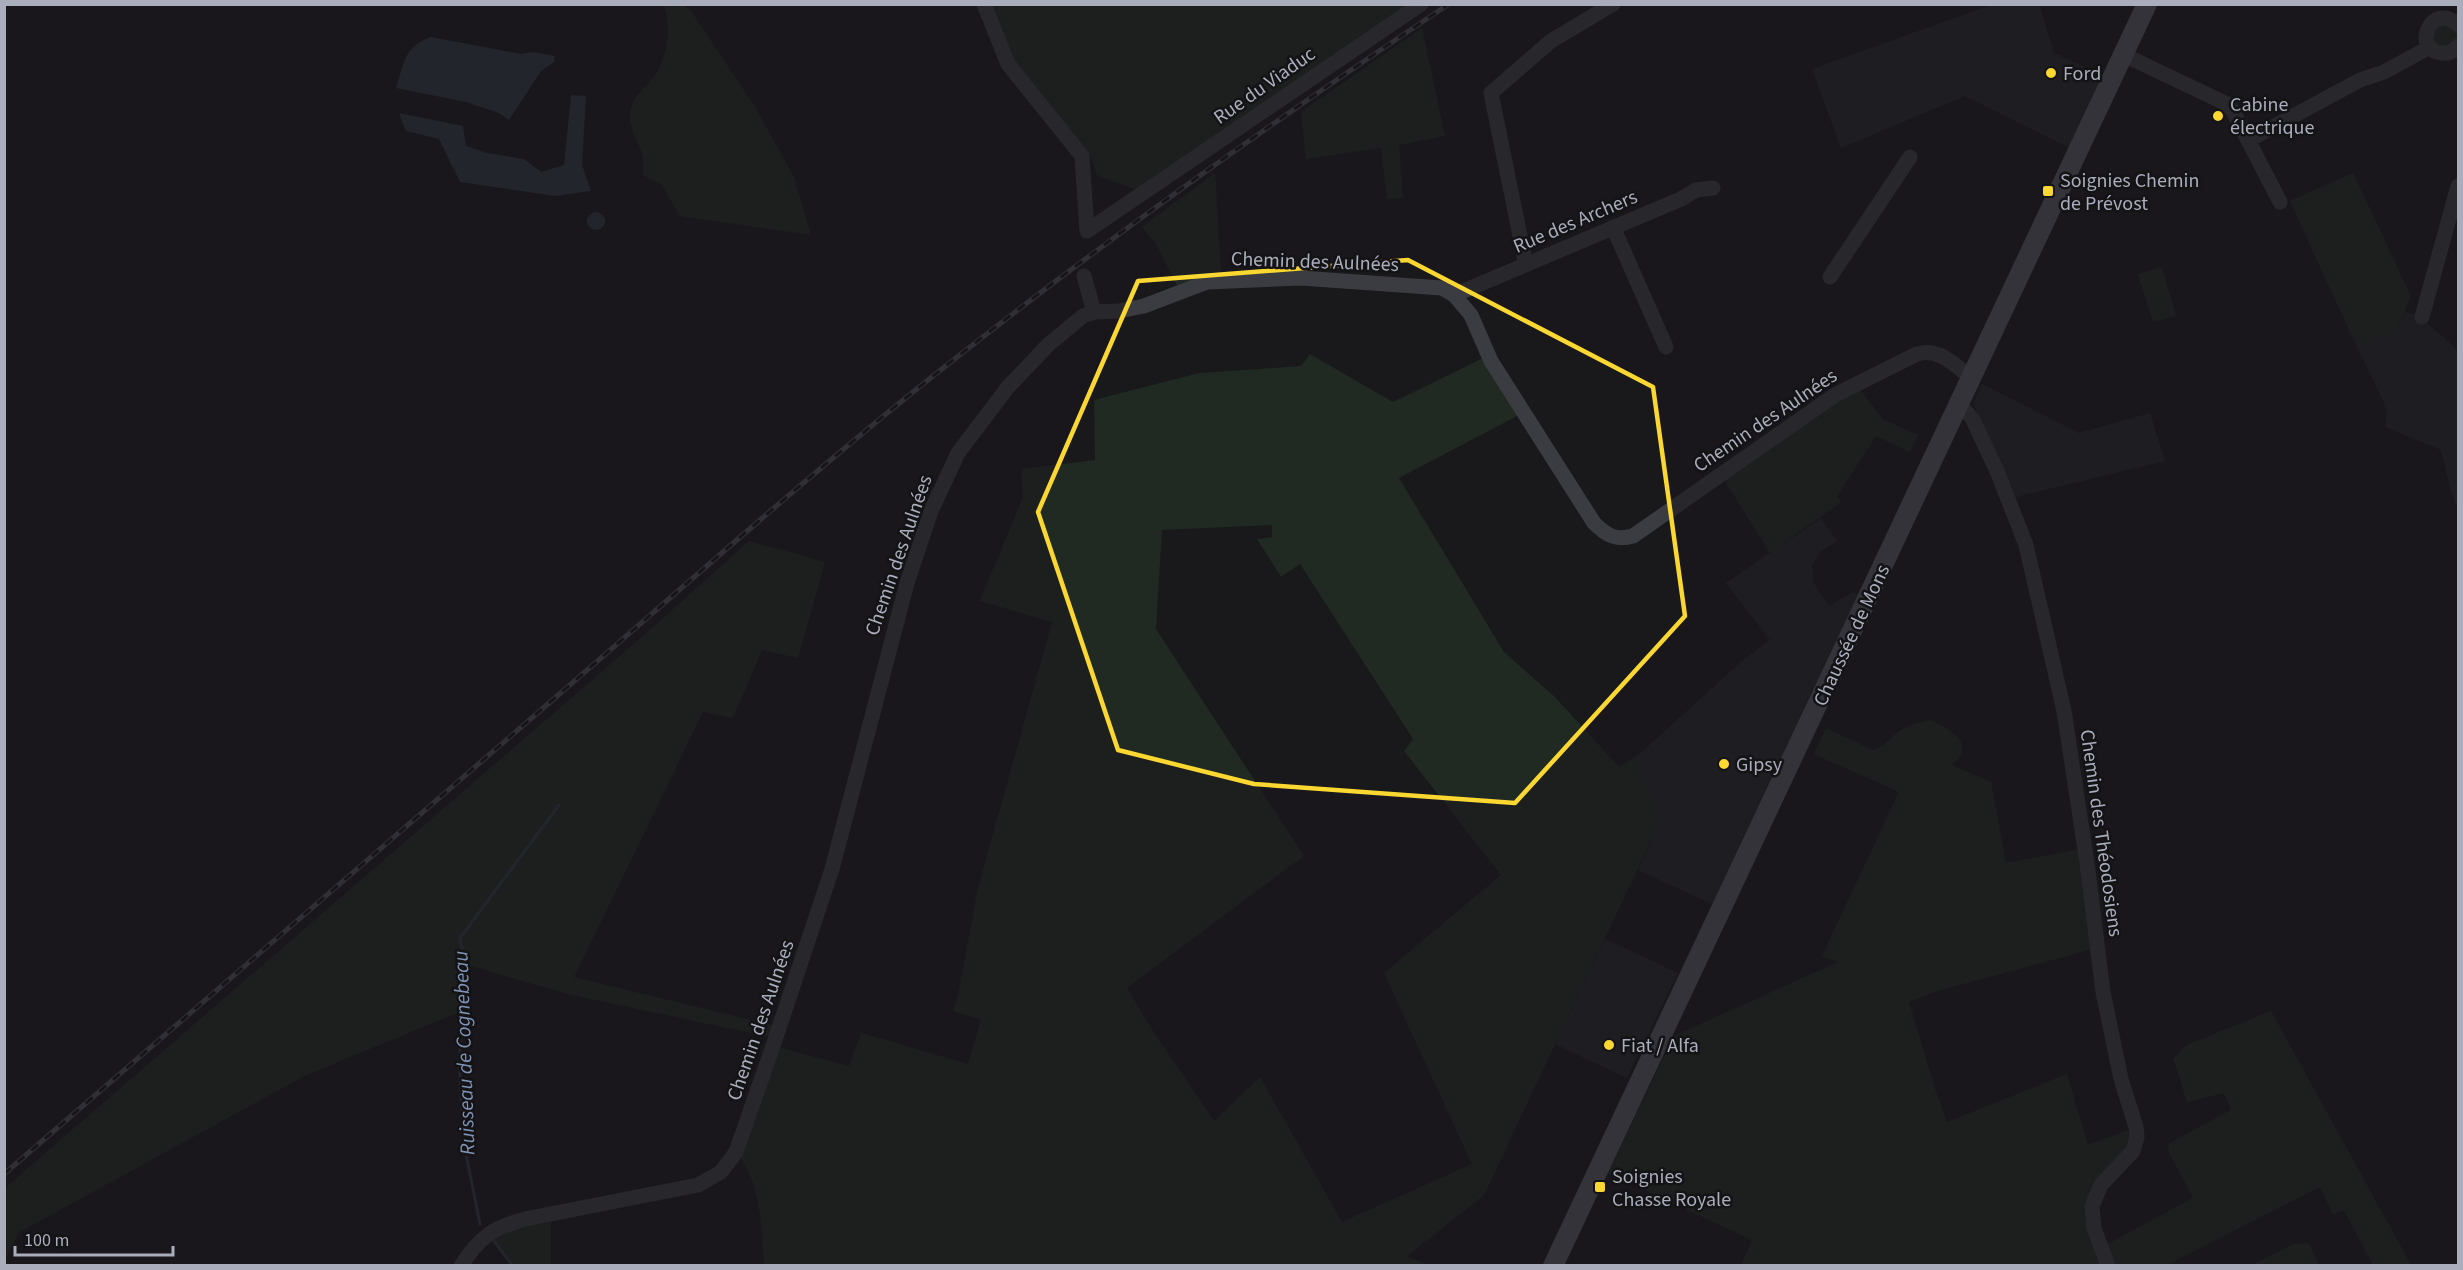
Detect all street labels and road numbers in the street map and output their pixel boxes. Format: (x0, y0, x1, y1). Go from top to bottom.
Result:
street label: Rue du Viaduc (1208, 40, 1321, 131)
street label: Rue des Archers (1509, 183, 1642, 261)
street label: Chemin des Aulnées (1231, 245, 1399, 279)
street label: Chemin des Aulnées (1688, 362, 1843, 479)
street label: Chemin des Aulnées (858, 471, 940, 639)
street label: Chaussée de Mons (1807, 560, 1897, 711)
street label: Chemin des Théodosiens (2073, 728, 2129, 939)
street label: Chemin des Aulnées (720, 936, 802, 1104)

